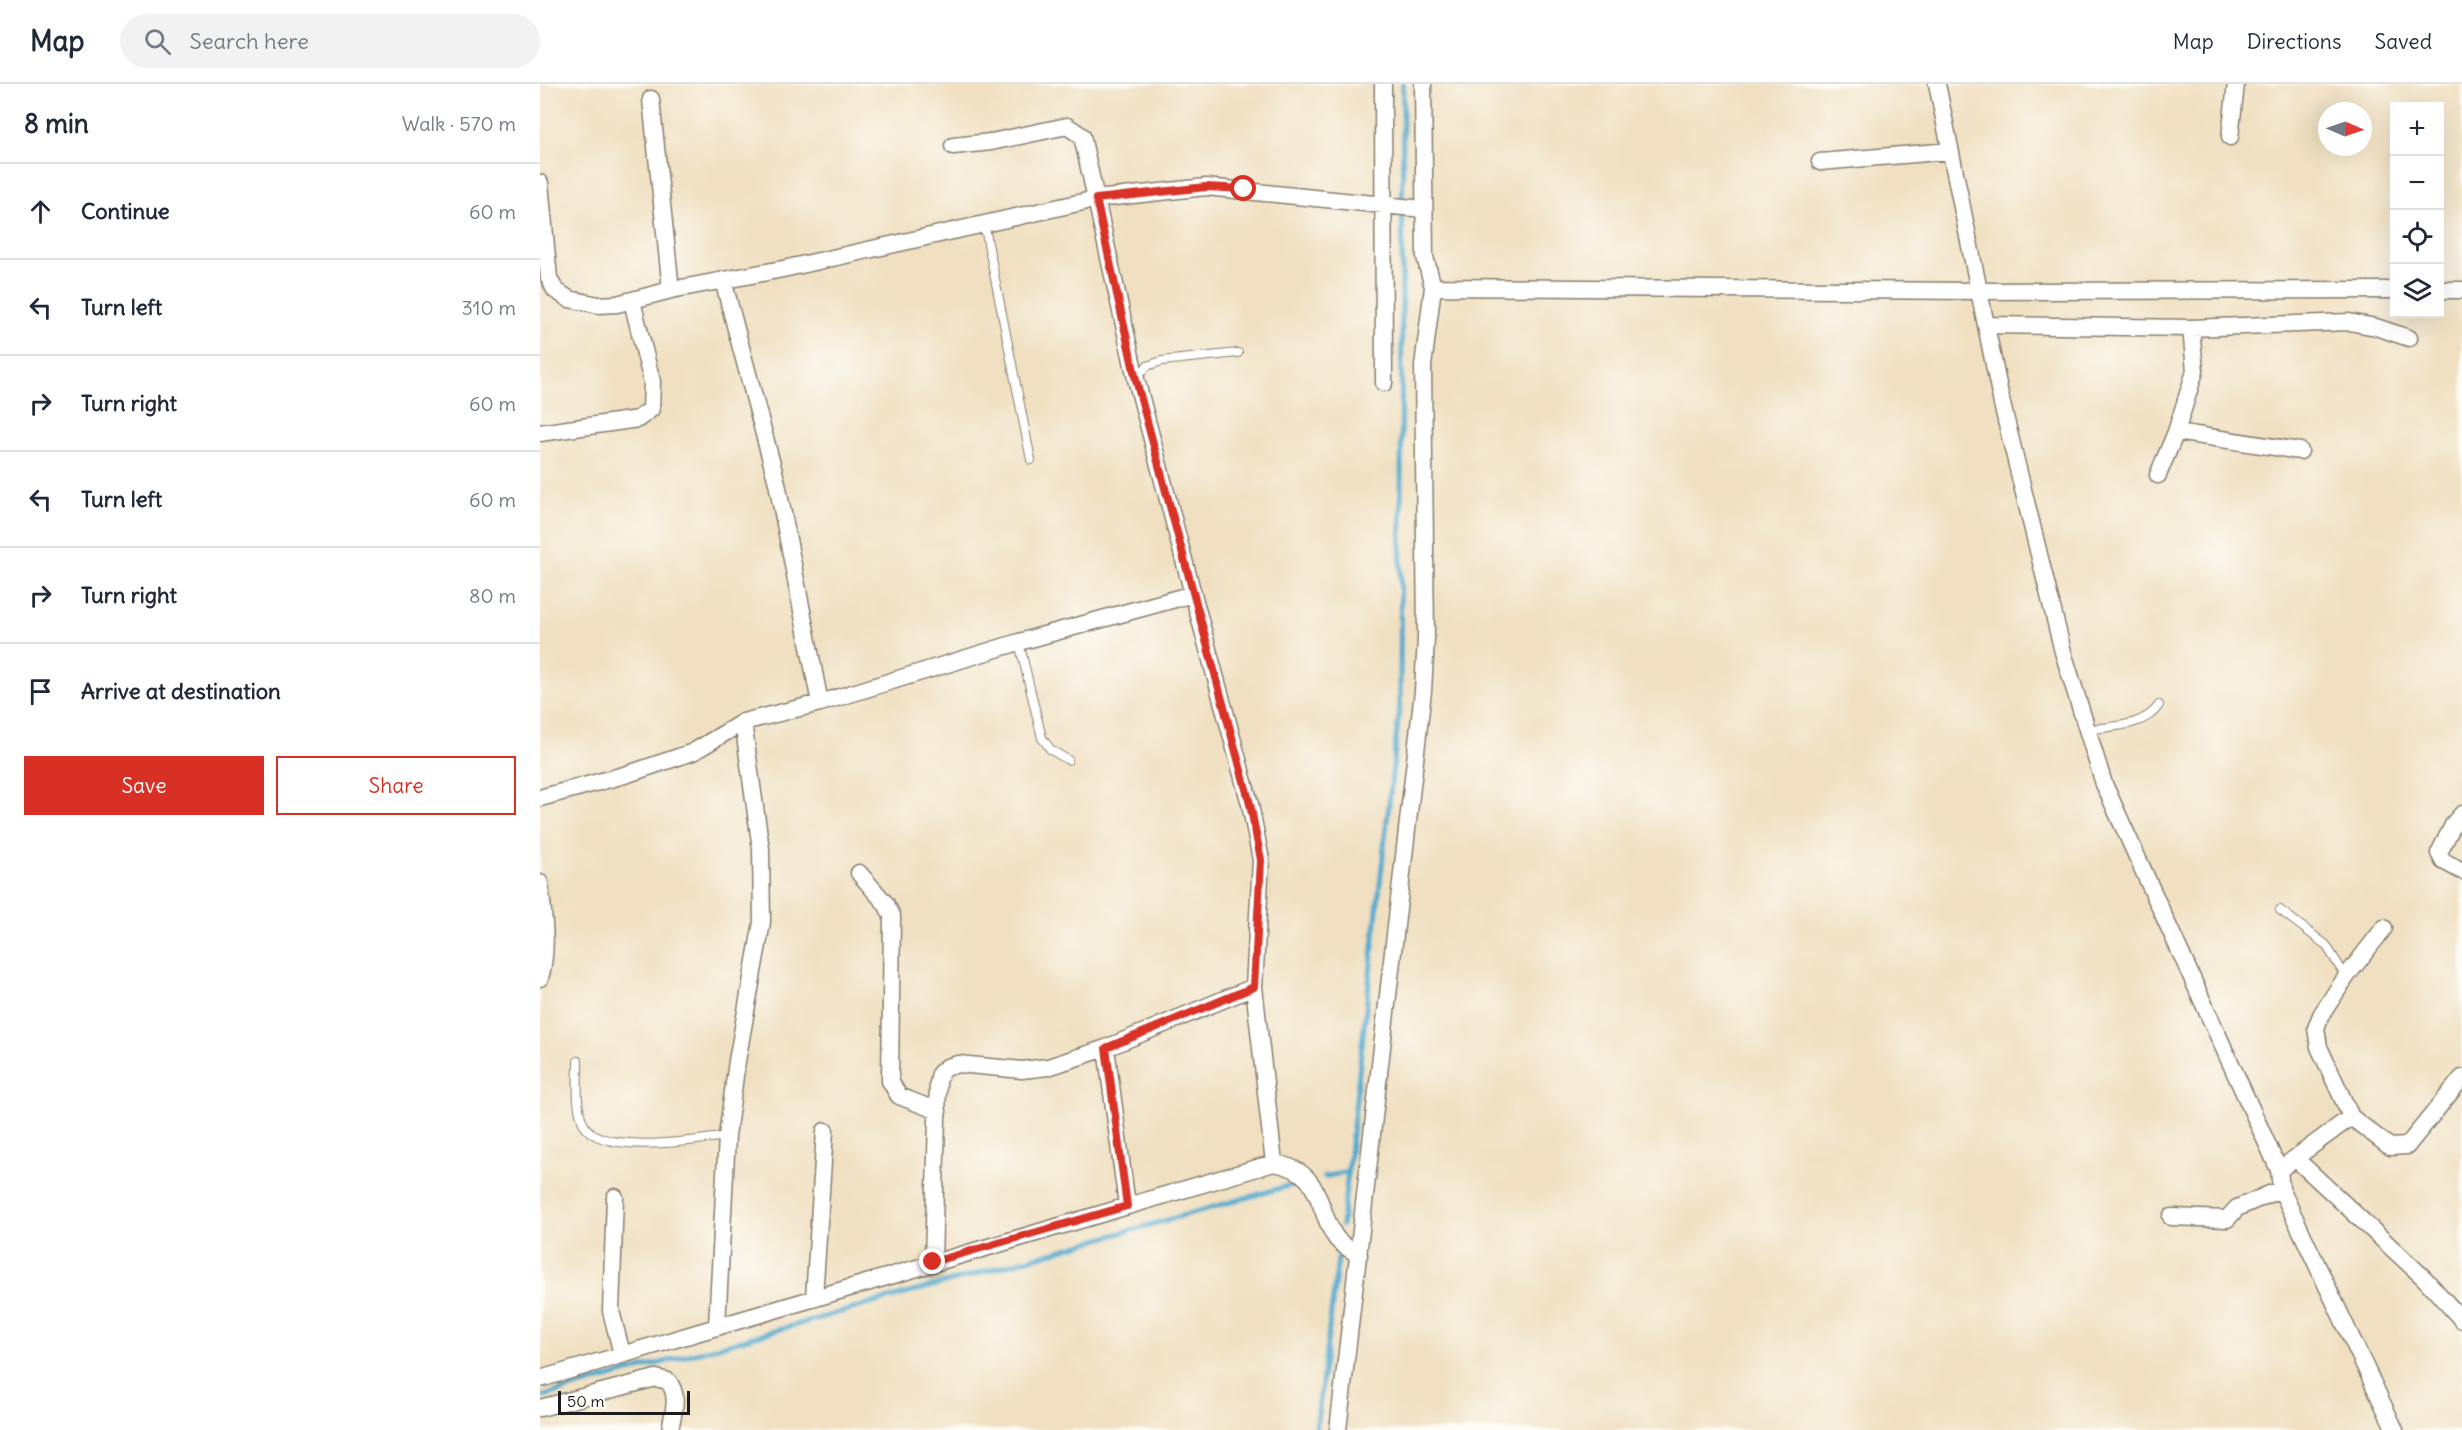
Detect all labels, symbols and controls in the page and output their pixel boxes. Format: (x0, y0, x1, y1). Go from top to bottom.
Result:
search box (120, 14, 540, 68)
text: Map (30, 23, 84, 59)
icon: search (141, 25, 174, 58)
text: Search here (189, 27, 309, 55)
text: Map (2173, 28, 2214, 55)
text: Directions (2247, 28, 2341, 55)
text: Saved (2374, 28, 2432, 55)
north arrow (2318, 102, 2372, 156)
map controls (2390, 102, 2444, 318)
button: + (2390, 102, 2444, 156)
text: 8 min (24, 107, 89, 140)
text: Walk · 570 m (402, 111, 516, 136)
button: − (2390, 156, 2444, 210)
route start (1230, 175, 1256, 201)
icon: ahead (24, 195, 57, 228)
text: Continue (81, 197, 170, 225)
text: 60 m (469, 199, 516, 224)
button: locate (2390, 210, 2444, 264)
button: layers (2390, 264, 2444, 318)
icon: left (24, 291, 57, 324)
text: Turn left (81, 293, 162, 321)
text: 310 m (461, 295, 516, 320)
icon: right (24, 387, 57, 420)
text: Turn right (81, 389, 177, 417)
text: 60 m (469, 391, 516, 416)
icon: left (24, 483, 57, 516)
text: Turn left (81, 485, 162, 513)
text: 60 m (469, 487, 516, 512)
icon: right (24, 579, 57, 612)
text: Turn right (81, 581, 177, 609)
text: 80 m (469, 583, 516, 608)
icon: arrive (24, 675, 57, 708)
text: Arrive at destination (81, 677, 281, 705)
button: Save (24, 756, 264, 815)
button: Share (276, 756, 516, 815)
route end (919, 1248, 945, 1274)
scale bar (558, 1388, 690, 1416)
text: 50 m (567, 1391, 605, 1411)

